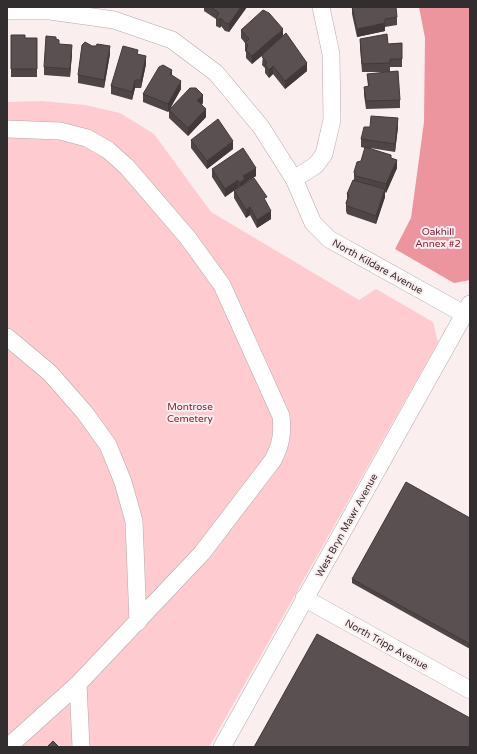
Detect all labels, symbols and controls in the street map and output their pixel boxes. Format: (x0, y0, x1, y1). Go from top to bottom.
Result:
park label: Oakhill Annex #2 (415, 226, 461, 250)
street label: North Kildare Avenue (330, 237, 425, 297)
park label: Montrose Cemetery (167, 401, 214, 425)
street label: West Bryn Mawr Avenue (313, 471, 381, 579)
street label: North Tripp Avenue (343, 617, 430, 673)

